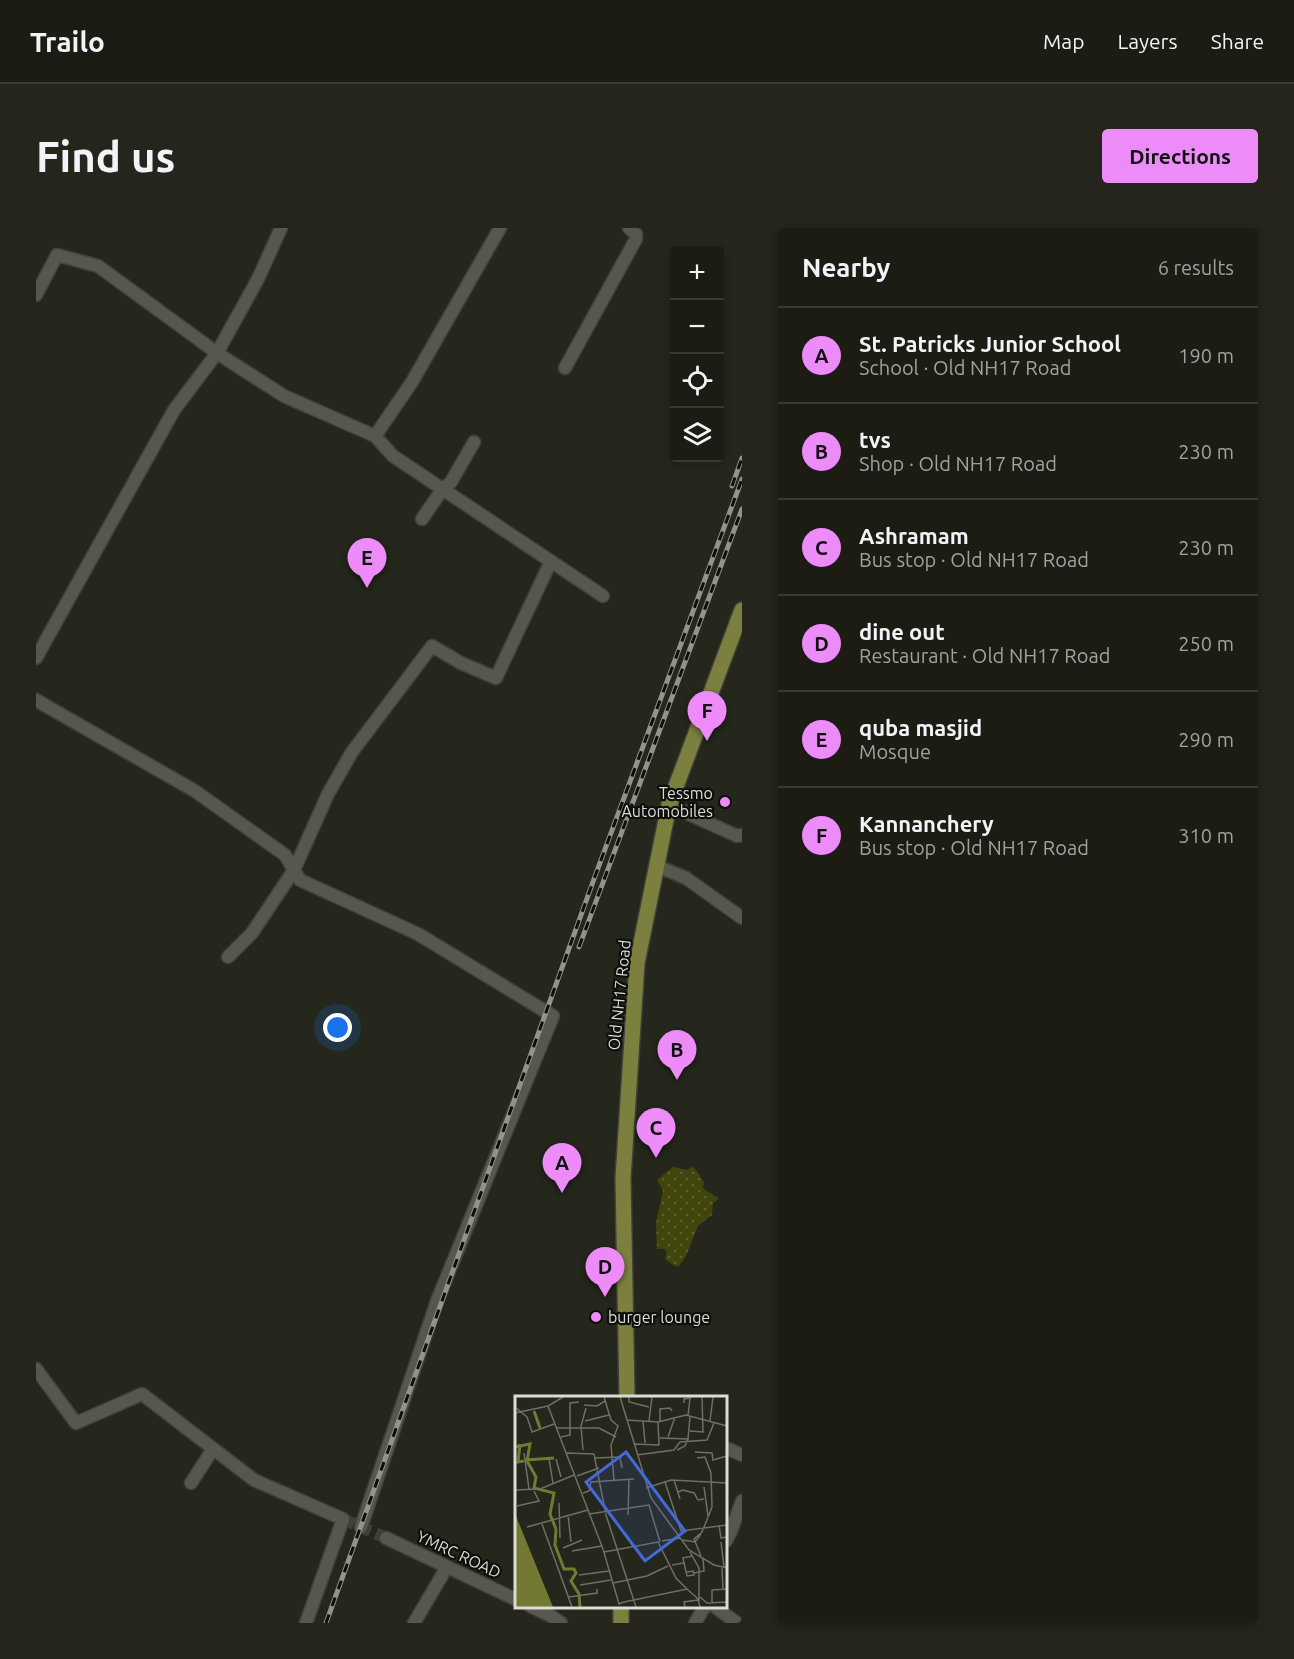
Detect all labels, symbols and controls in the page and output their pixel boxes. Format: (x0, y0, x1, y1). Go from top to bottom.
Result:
text: Trailo (30, 26, 105, 57)
text: Map (1043, 29, 1084, 53)
text: Layers (1117, 29, 1178, 53)
text: Share (1211, 29, 1264, 53)
button: Directions (1102, 129, 1258, 183)
text: Find us (36, 133, 175, 180)
map controls (670, 246, 724, 462)
button: + (670, 246, 724, 300)
text: Nearby (802, 253, 890, 282)
text: 6 results (1158, 256, 1234, 279)
button: − (670, 300, 724, 354)
text: St. Patricks Junior School (859, 331, 1121, 356)
text: A (814, 344, 829, 367)
text: 190 m (1178, 344, 1234, 367)
button: locate (670, 354, 724, 408)
text: School · Old NH17 Road (859, 356, 1071, 379)
button: layers (670, 408, 724, 462)
text: tvs (859, 427, 891, 452)
text: B (815, 440, 828, 463)
text: 230 m (1178, 440, 1234, 463)
text: Shop · Old NH17 Road (859, 452, 1057, 475)
text: Ashramam (859, 523, 969, 548)
text: C (815, 536, 828, 559)
text: 230 m (1178, 536, 1234, 559)
pin: E (348, 538, 386, 588)
text: Bus stop · Old NH17 Road (859, 548, 1089, 571)
text: dine out (859, 619, 945, 644)
text: D (814, 632, 829, 655)
text: 250 m (1178, 632, 1234, 655)
text: Restaurant · Old NH17 Road (859, 644, 1110, 667)
pin: F (688, 692, 726, 741)
text: quba masjid (859, 715, 982, 740)
text: E (816, 728, 827, 751)
text: 290 m (1178, 728, 1234, 751)
text: Mosque (859, 740, 931, 763)
place label: Tessmo Automobiles (621, 784, 713, 820)
marker: Tessmo Automobiles (718, 795, 732, 809)
text: Kannanchery (859, 811, 994, 836)
text: F (816, 824, 827, 847)
text: 310 m (1178, 824, 1234, 847)
text: Bus stop · Old NH17 Road (859, 836, 1089, 859)
street label: Old NH17 Road (604, 939, 634, 1051)
your location (323, 1013, 352, 1042)
pin: B (658, 1030, 696, 1080)
pin: C (636, 1108, 676, 1158)
pin: A (542, 1144, 582, 1193)
pin: D (586, 1248, 624, 1297)
place label: burger lounge (608, 1308, 710, 1326)
marker: burger lounge (589, 1310, 603, 1324)
inset map (515, 1396, 727, 1608)
street label: YMRC ROAD (414, 1527, 504, 1581)

